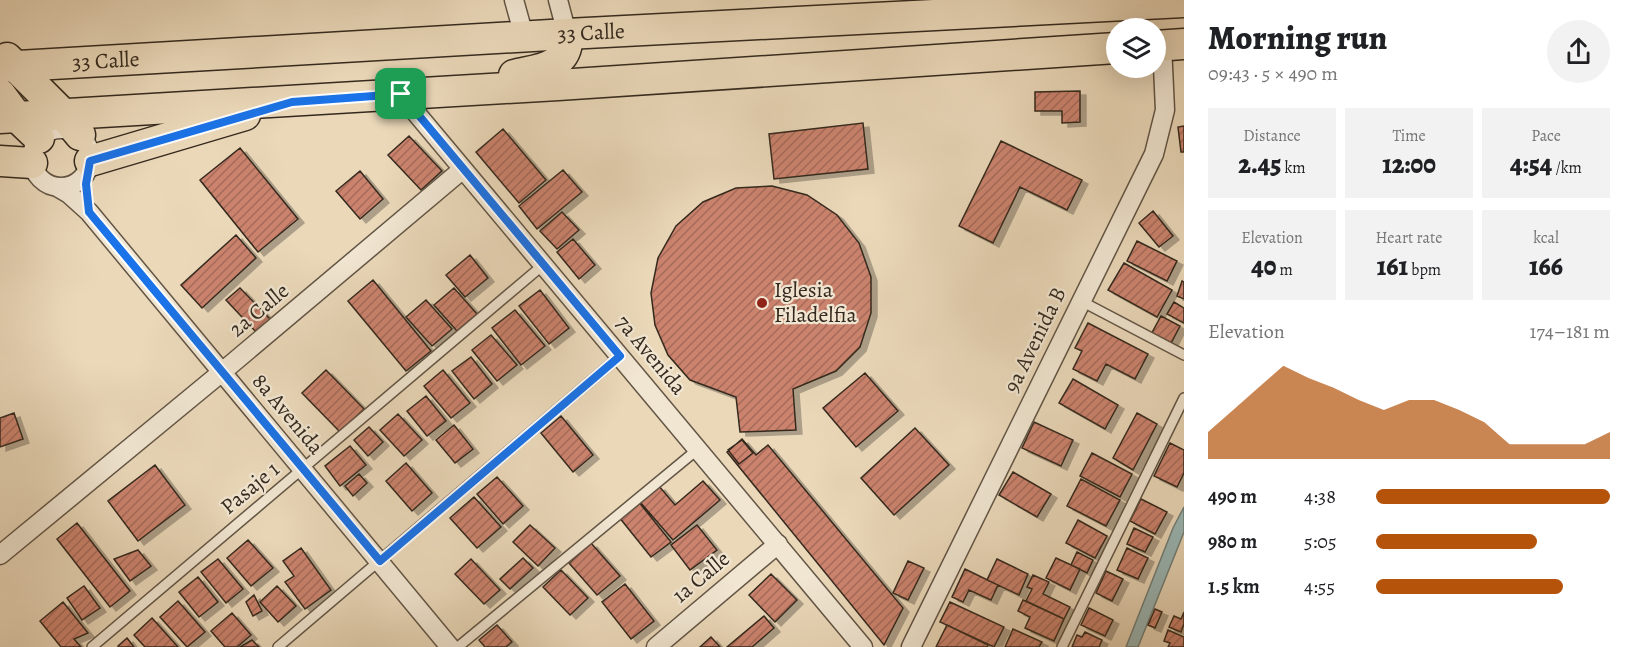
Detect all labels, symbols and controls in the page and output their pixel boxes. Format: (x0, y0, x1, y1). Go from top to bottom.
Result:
text: Morning run (1208, 15, 1387, 60)
street label: 33 Calle (557, 16, 625, 50)
map controls (1106, 18, 1166, 78)
button: layers (1106, 18, 1166, 78)
button: share (1547, 20, 1610, 83)
street label: 33 Calle (71, 44, 140, 78)
text: 09:43 · 5 × 490 m (1208, 60, 1338, 87)
pin (375, 68, 426, 119)
icon: arrive (384, 77, 417, 110)
text: Distance (1243, 125, 1301, 147)
text: Time (1392, 125, 1426, 147)
text: Pace (1531, 125, 1561, 147)
text: 2.45 (1238, 147, 1281, 182)
text: 12:00 (1382, 147, 1436, 182)
text: 4:54 (1510, 147, 1552, 182)
text: km (1281, 157, 1306, 179)
text: /km (1552, 157, 1582, 179)
text: Elevation (1241, 227, 1303, 249)
text: Heart rate (1376, 227, 1442, 249)
text: kcal (1533, 227, 1559, 249)
text: 40 (1251, 249, 1276, 284)
text: 161 (1377, 249, 1408, 284)
text: 166 (1529, 249, 1563, 284)
text: m (1276, 259, 1293, 281)
text: bpm (1408, 259, 1441, 281)
place label: Iglesia Filadelfia (774, 275, 858, 330)
street label: 2a Calle (223, 276, 295, 344)
street label: 9a Avenida B (997, 282, 1073, 398)
marker: Iglesia Filadelfia (755, 296, 769, 310)
street label: 7a Avenida (609, 309, 694, 402)
text: Elevation (1208, 318, 1285, 345)
text: 174–181 m (1530, 318, 1610, 345)
street label: 8a Avenida (245, 367, 331, 461)
street label: Pasaje 1 (214, 455, 286, 521)
text: 490 m (1208, 483, 1257, 510)
text: 4:38 (1304, 483, 1336, 510)
text: 980 m (1208, 528, 1257, 555)
text: 5:05 (1304, 528, 1337, 555)
street label: 1a Calle (666, 544, 736, 610)
text: 1.5 km (1208, 573, 1260, 600)
text: 4:55 (1304, 573, 1335, 600)

